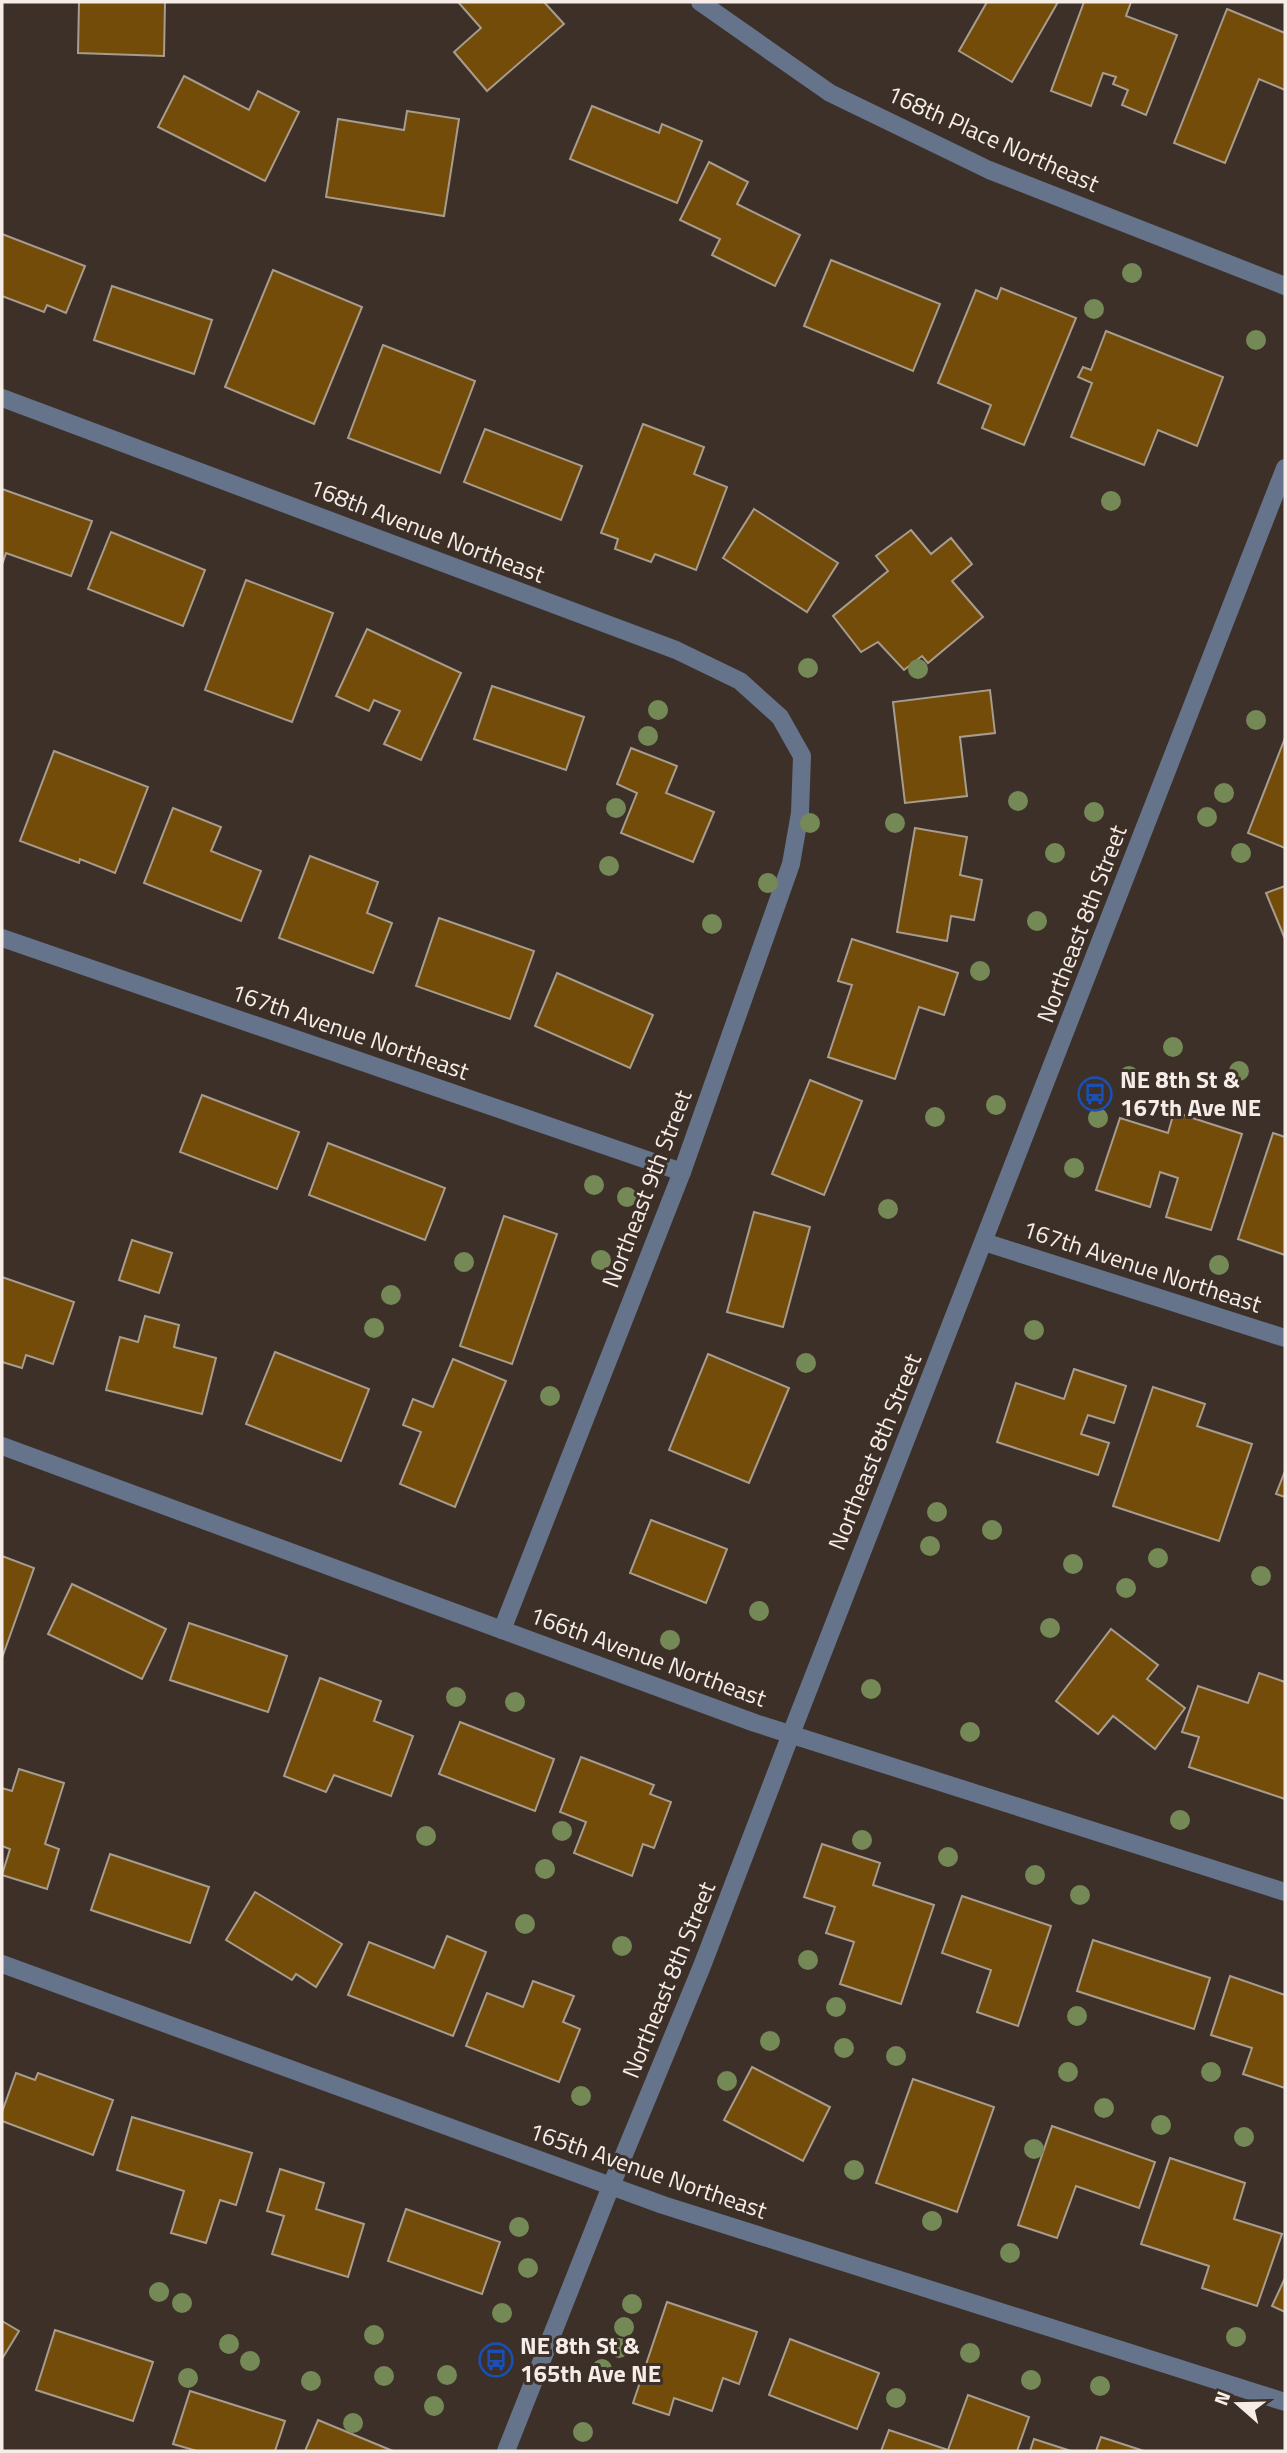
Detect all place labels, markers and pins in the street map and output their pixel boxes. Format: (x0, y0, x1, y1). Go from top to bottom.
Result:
place label: NE 8th St & 167th Ave NE (1120, 1061, 1261, 1125)
bus stop icon: NE 8th St & 167th Ave NE (1076, 1075, 1114, 1113)
place label: NE 8th St & 165th Ave NE (520, 2327, 661, 2391)
bus stop icon: NE 8th St & 165th Ave NE (477, 2341, 515, 2379)

